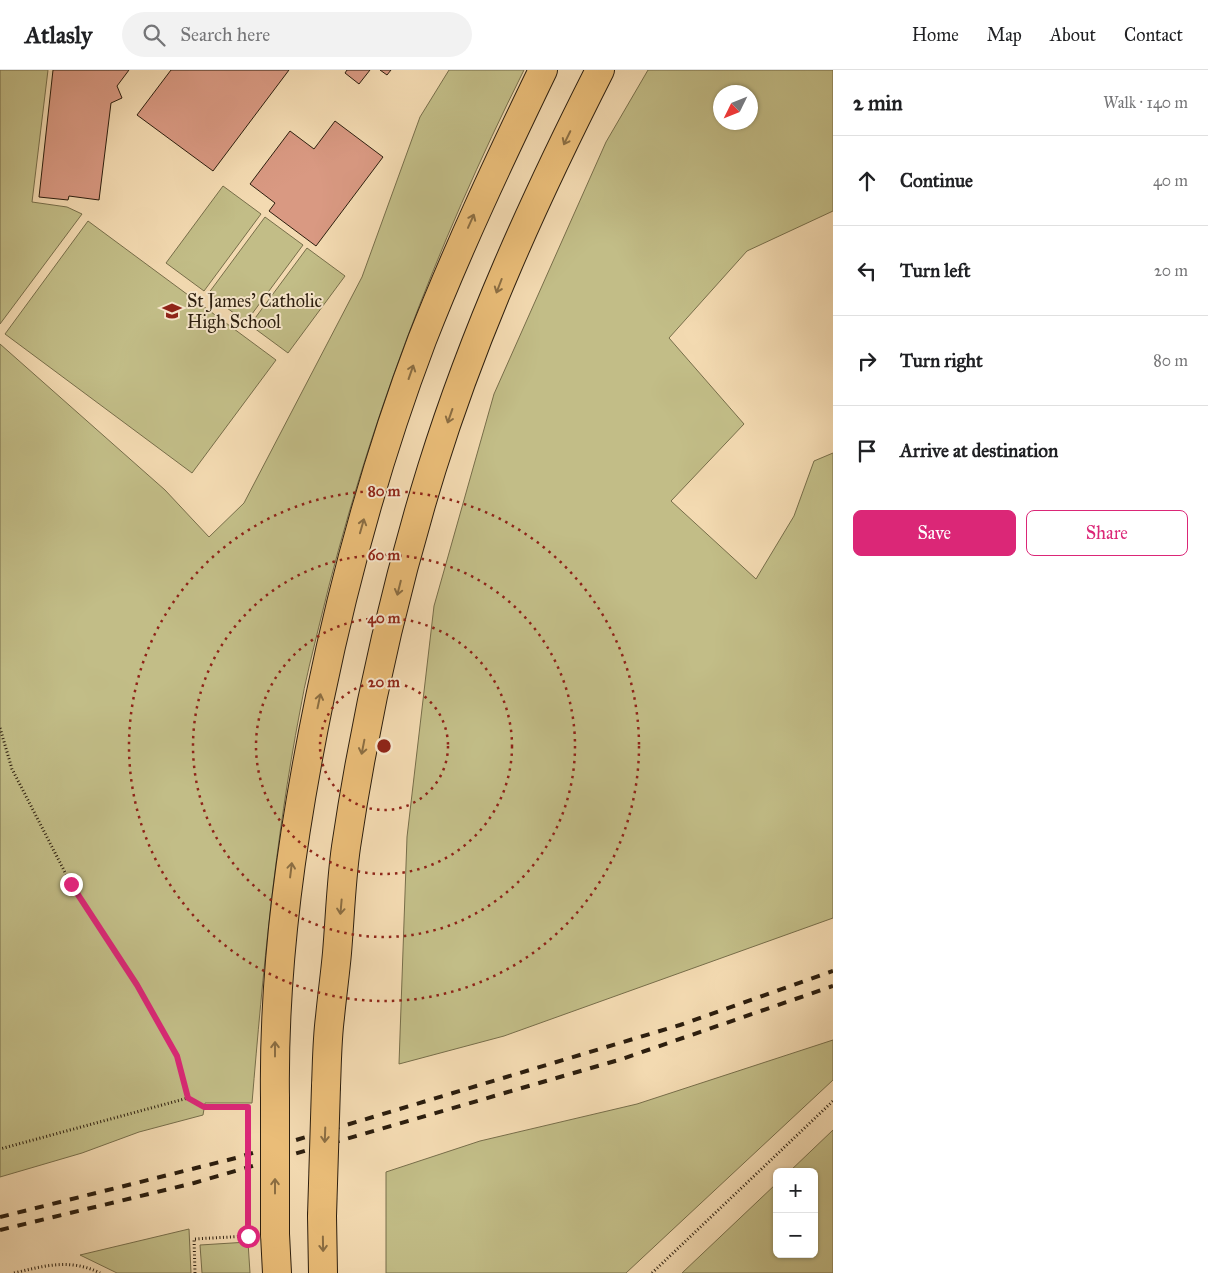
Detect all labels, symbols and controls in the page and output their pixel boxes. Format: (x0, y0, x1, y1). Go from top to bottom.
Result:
search box (122, 12, 472, 57)
text: Atlasly (25, 20, 92, 50)
icon: search (140, 21, 168, 49)
text: Search here (180, 23, 270, 46)
text: Home (912, 24, 959, 46)
text: Map (987, 24, 1022, 46)
text: About (1050, 24, 1096, 46)
text: Contact (1124, 24, 1183, 46)
north arrow (713, 85, 758, 130)
text: 2 min (853, 90, 903, 116)
text: Walk · 140 m (1103, 93, 1188, 112)
one-way arrow (562, 130, 571, 145)
icon: ahead (853, 167, 881, 195)
text: Continue (900, 169, 973, 192)
text: 40 m (1153, 171, 1188, 190)
one-way arrow (467, 214, 477, 229)
icon: left (853, 257, 881, 285)
text: Turn left (900, 259, 970, 282)
text: 20 m (1154, 261, 1188, 280)
one-way arrow (494, 278, 503, 293)
place label: St James' Catholic High School (187, 290, 323, 334)
school or university icon: St James' Catholic High School (161, 300, 183, 322)
icon: right (853, 347, 881, 375)
text: Turn right (900, 349, 983, 372)
text: 80 m (1153, 351, 1188, 370)
one-way arrow (407, 364, 416, 380)
one-way arrow (445, 408, 455, 424)
icon: arrive (853, 437, 881, 465)
text: Arrive at destination (900, 439, 1058, 462)
text: 80 m (368, 482, 401, 500)
button: Save (853, 510, 1016, 556)
button: Share (1026, 510, 1188, 556)
one-way arrow (357, 519, 367, 535)
text: 60 m (368, 546, 401, 564)
one-way arrow (394, 580, 403, 596)
text: 40 m (368, 609, 401, 628)
text: 20 m (368, 673, 400, 691)
one-way arrow (315, 694, 325, 710)
centre of rings (375, 737, 393, 755)
one-way arrow (358, 738, 367, 754)
one-way arrow (286, 862, 296, 878)
route end (60, 873, 83, 896)
one-way arrow (336, 899, 346, 915)
one-way arrow (270, 1041, 280, 1058)
one-way arrow (320, 1127, 329, 1143)
map controls (773, 1168, 818, 1258)
button: + (773, 1168, 818, 1213)
one-way arrow (270, 1178, 280, 1194)
button: − (773, 1213, 818, 1258)
route start (237, 1225, 260, 1248)
one-way arrow (318, 1236, 328, 1252)

